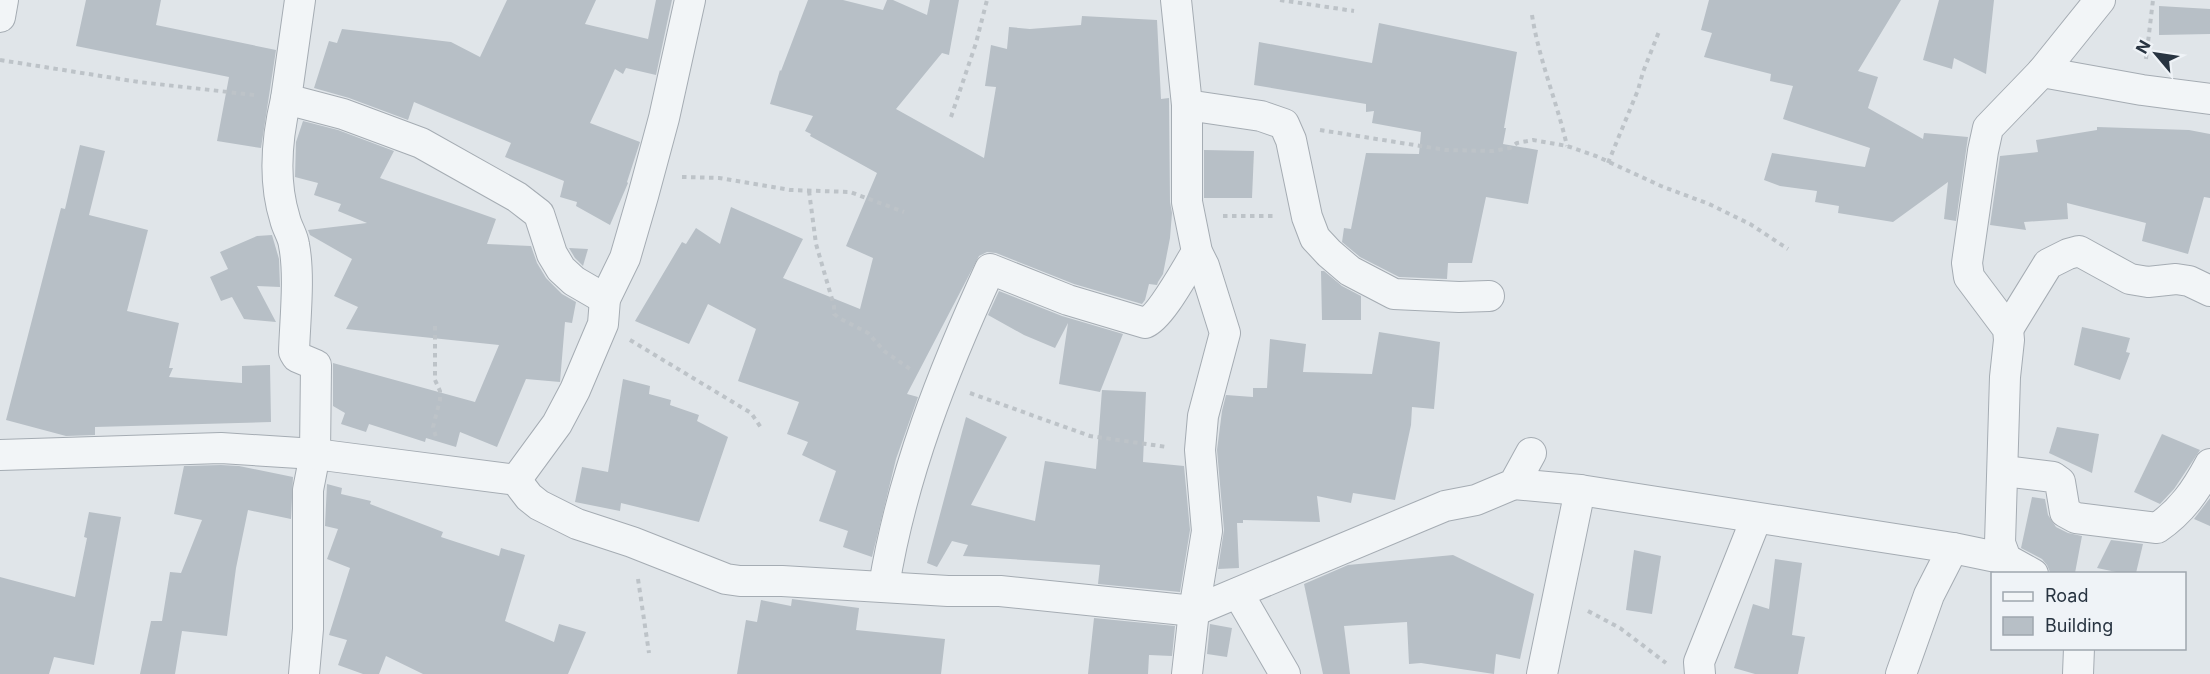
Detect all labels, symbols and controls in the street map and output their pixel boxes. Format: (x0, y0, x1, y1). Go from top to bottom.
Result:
north arrow (2126, 24, 2186, 84)
text: N (2131, 37, 2155, 57)
legend (1991, 572, 2186, 650)
text: Road (2045, 585, 2088, 606)
text: Building (2045, 615, 2113, 636)

